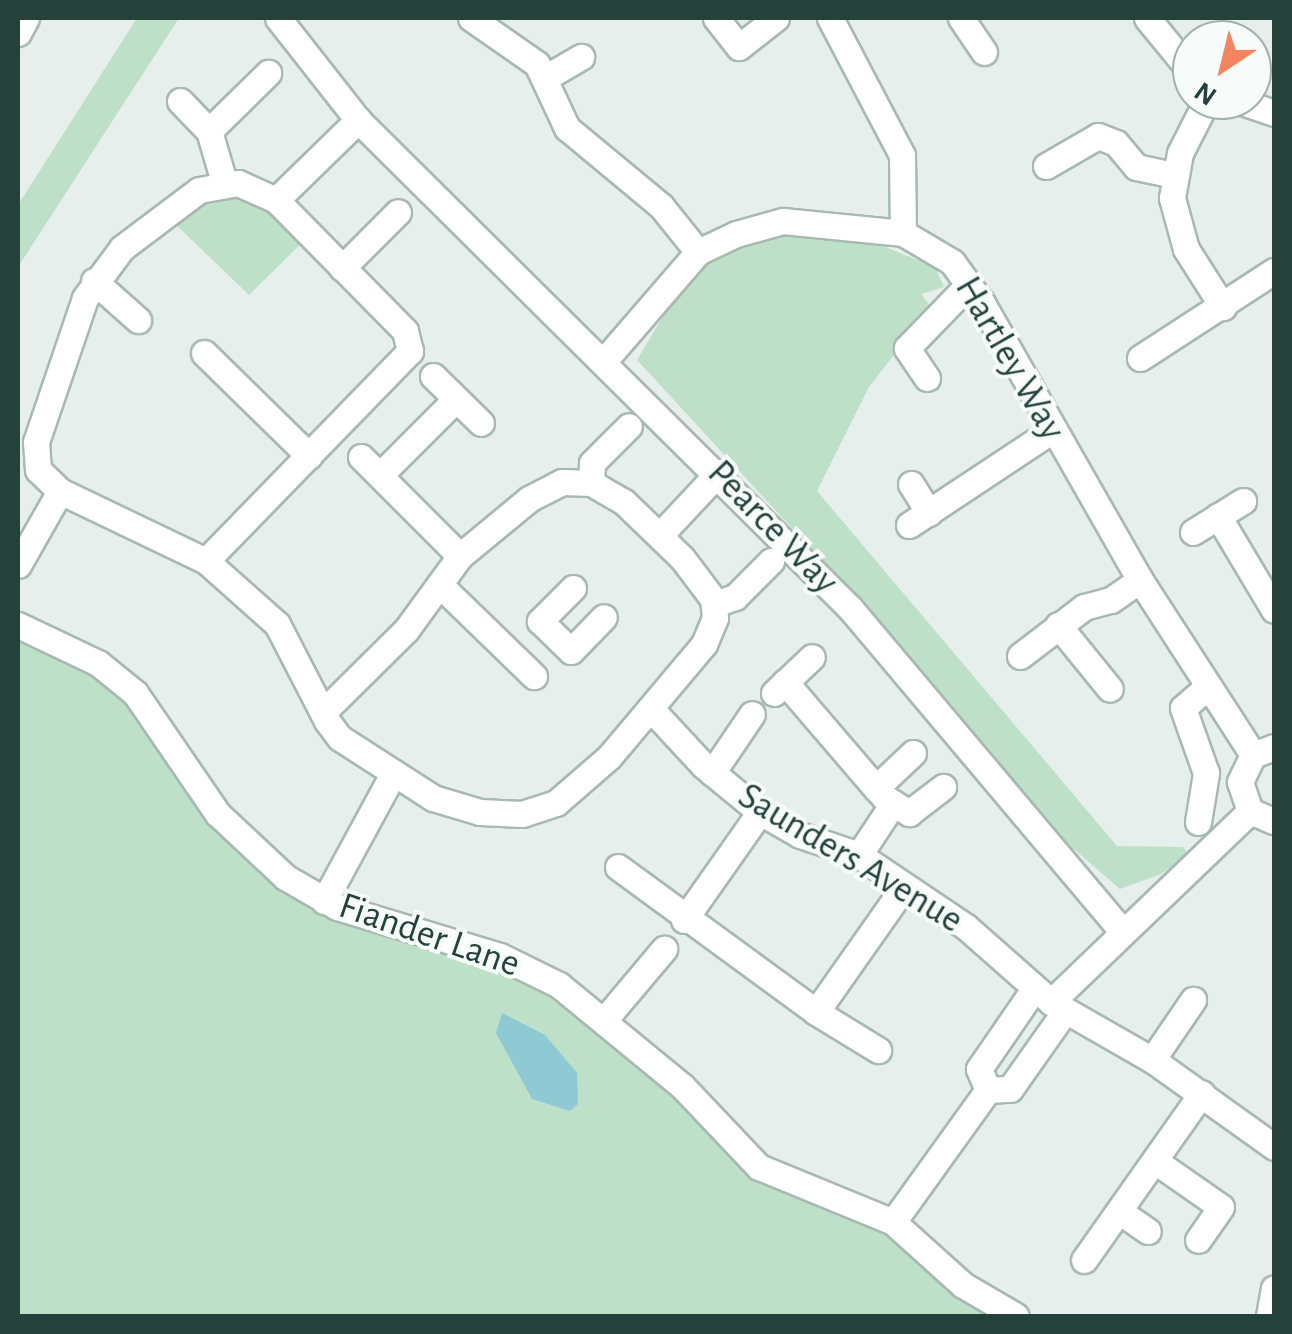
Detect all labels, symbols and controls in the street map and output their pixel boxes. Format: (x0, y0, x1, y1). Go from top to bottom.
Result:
north arrow (1172, 20, 1272, 120)
text: N (1190, 76, 1222, 110)
street label: Hartley Way (944, 269, 1074, 449)
street label: Pearce Way (697, 451, 847, 605)
street label: Saunders Avenue (729, 774, 971, 944)
street label: Fiander Lane (333, 884, 525, 988)

